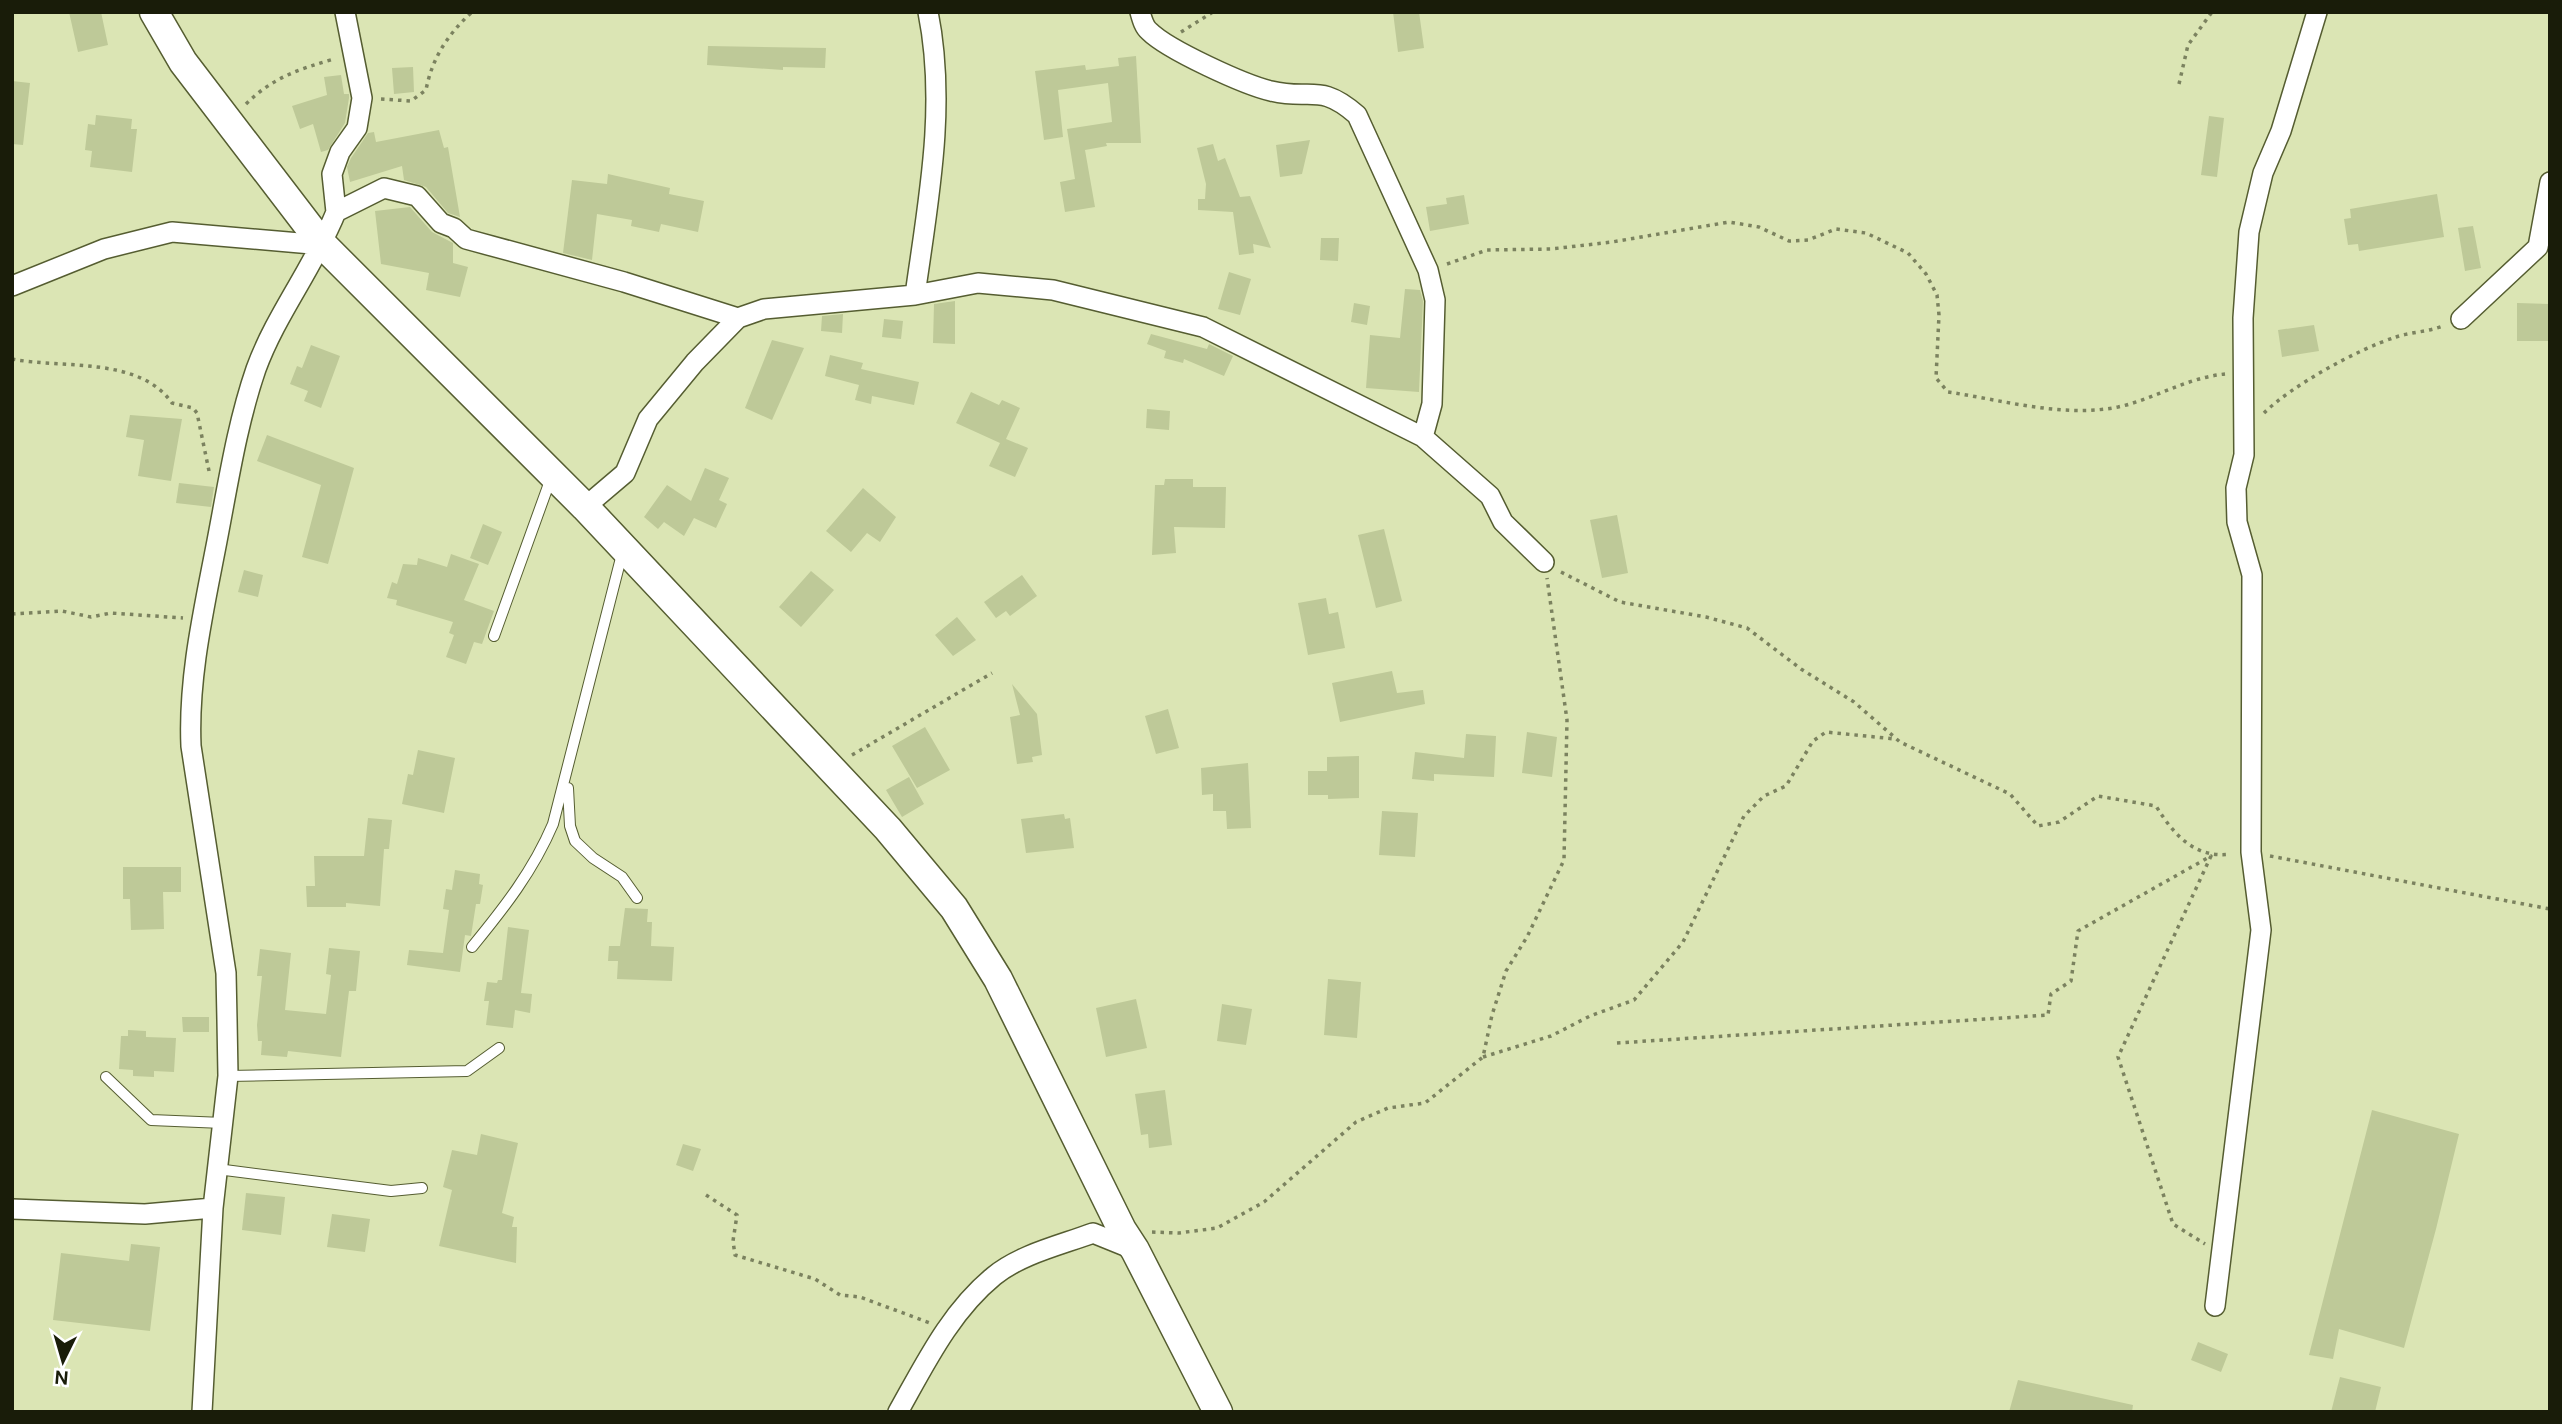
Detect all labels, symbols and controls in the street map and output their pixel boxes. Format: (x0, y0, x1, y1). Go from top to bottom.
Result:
north arrow (28, 1326, 98, 1396)
text: N (54, 1364, 70, 1390)

